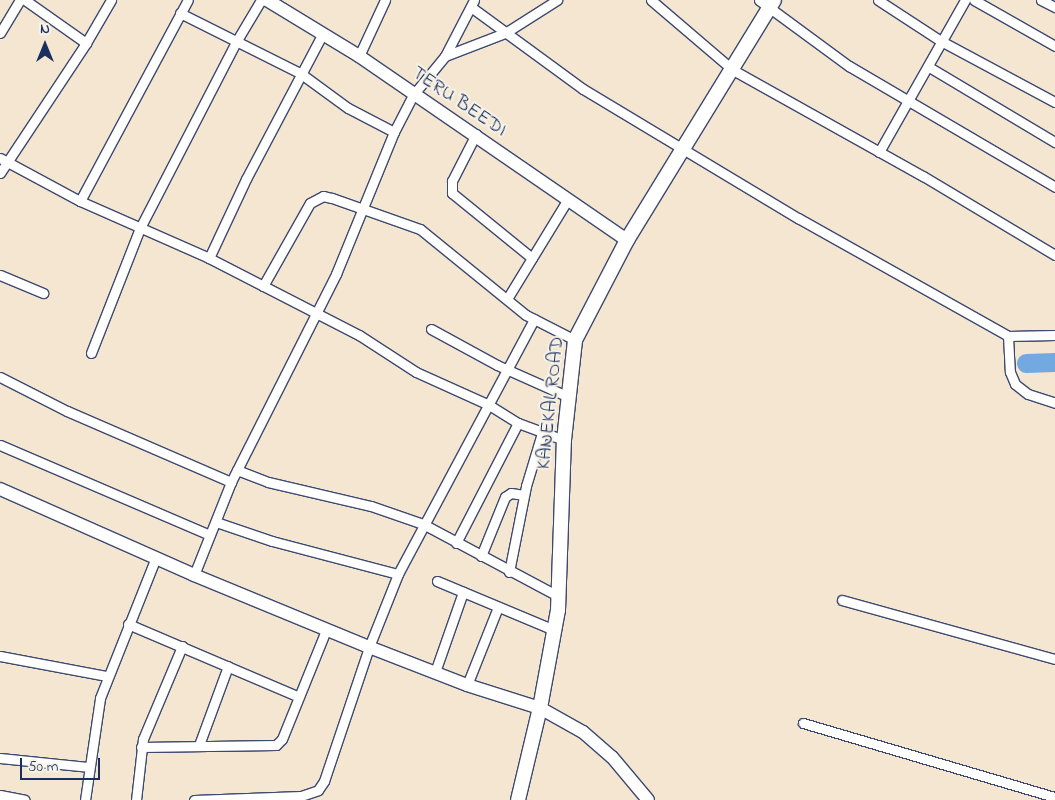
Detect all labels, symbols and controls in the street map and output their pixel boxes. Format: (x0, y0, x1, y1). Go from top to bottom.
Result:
text: N (40, 19, 50, 40)
north arrow (20, 20, 70, 70)
street label: TERU BEEDI (407, 61, 511, 143)
street label: KANEKAL ROAD (532, 335, 570, 471)
scale bar (22, 748, 102, 780)
text: 50 m (28, 756, 58, 778)

